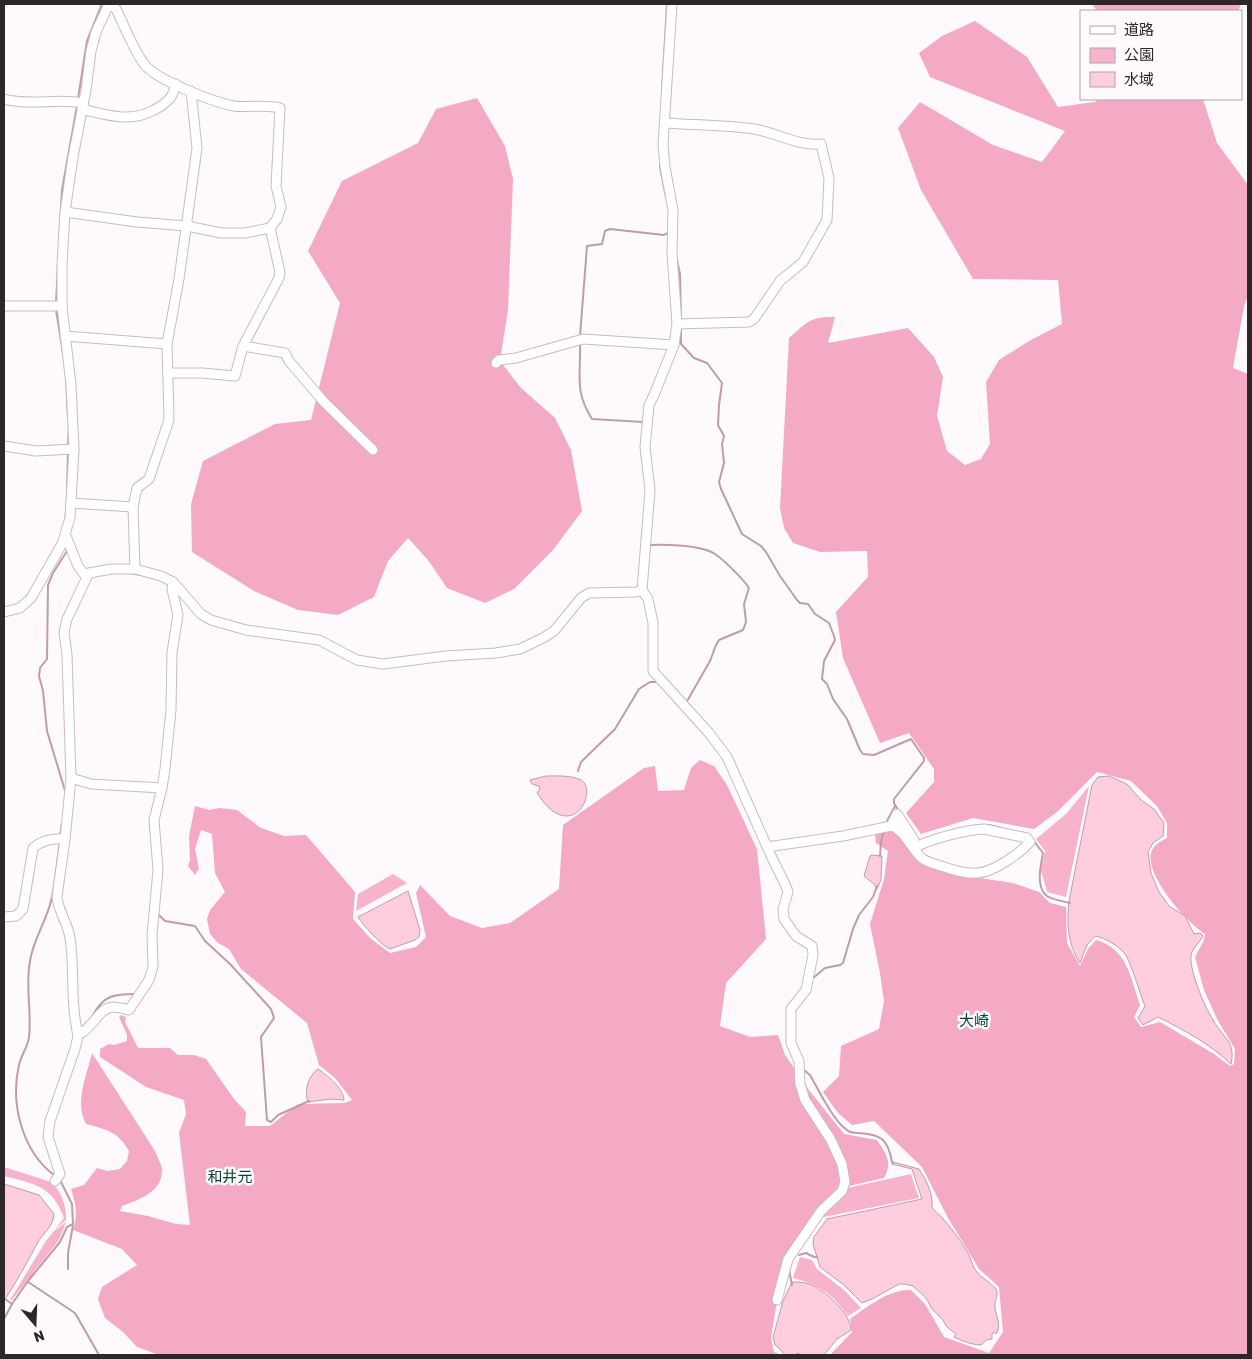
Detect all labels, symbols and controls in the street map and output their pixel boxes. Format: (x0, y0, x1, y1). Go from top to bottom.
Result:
legend (1080, 10, 1242, 100)
text: 道路 (1124, 21, 1154, 39)
text: 公園 (1124, 46, 1154, 64)
text: 水域 (1124, 71, 1154, 89)
district label: 大崎 (959, 1012, 989, 1030)
district label: 和井元 (207, 1168, 253, 1186)
north arrow (10, 1299, 60, 1349)
text: N (32, 1326, 47, 1345)

